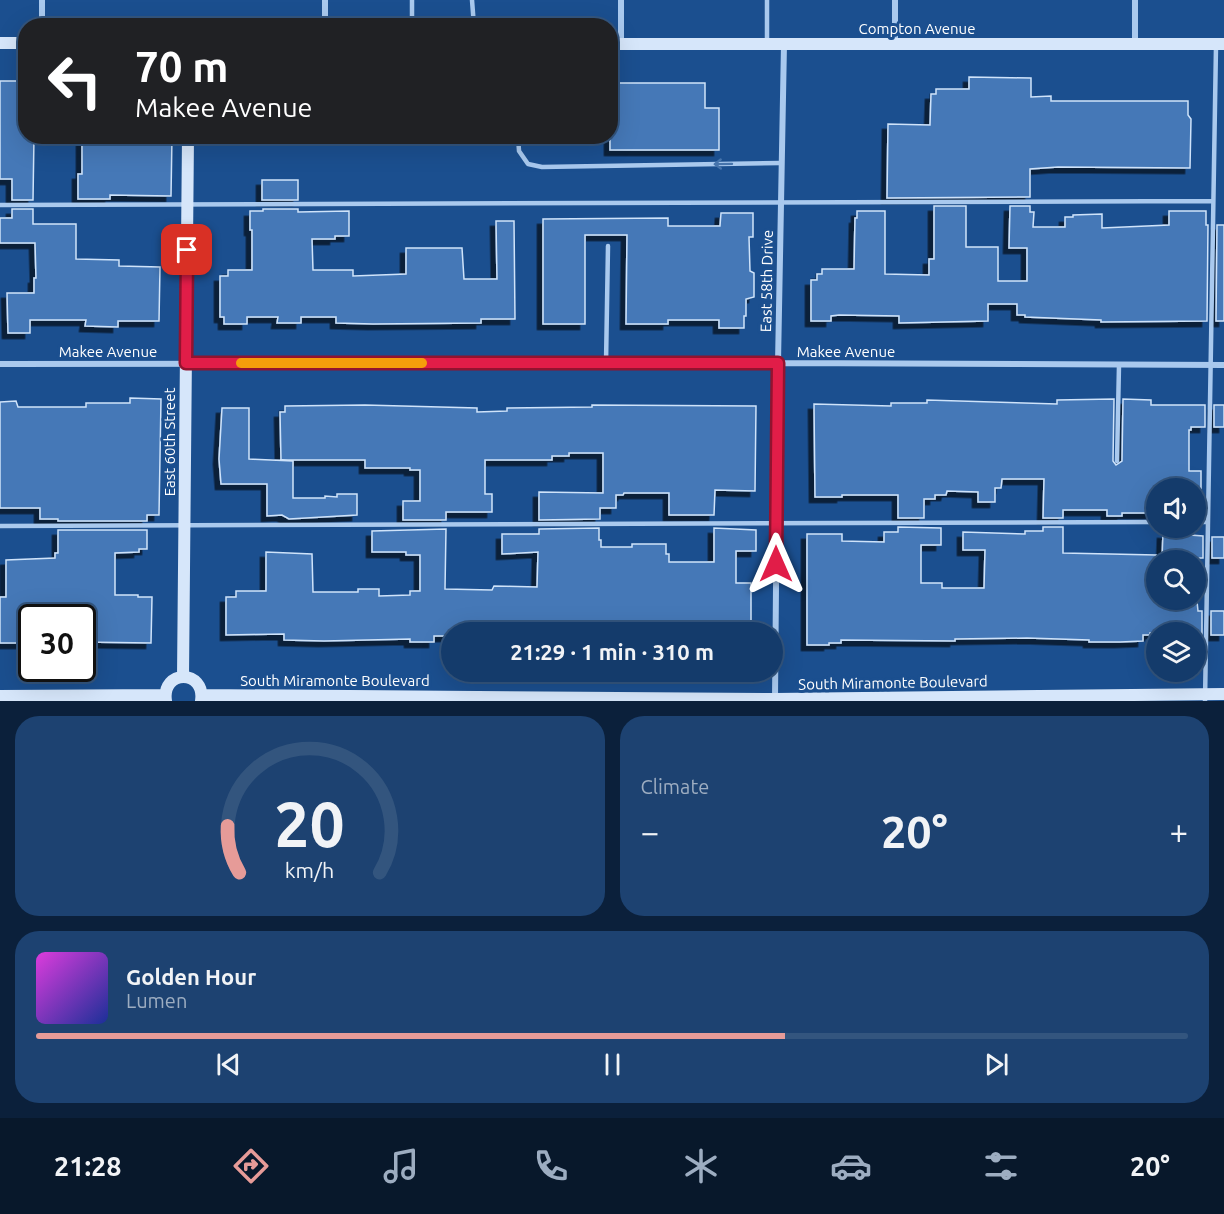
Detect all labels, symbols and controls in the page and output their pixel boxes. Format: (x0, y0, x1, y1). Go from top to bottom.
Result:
street label: Compton Avenue (859, 20, 975, 37)
icon: left (36, 42, 114, 120)
text: 70 m (135, 43, 229, 90)
text: Makee Avenue (135, 92, 312, 122)
one-way arrow (713, 158, 733, 170)
pin (161, 224, 212, 275)
street label: East 58th Drive (757, 230, 776, 332)
icon: arrive (170, 233, 203, 266)
street label: Makee Avenue (59, 343, 157, 360)
street label: Makee Avenue (797, 343, 895, 360)
street label: East 60th Street (161, 388, 178, 496)
map controls (1146, 478, 1206, 682)
button: sound (1146, 478, 1206, 538)
position arrow (744, 532, 808, 596)
button: search (1146, 550, 1206, 610)
speed limit sign: 30 (18, 604, 96, 682)
button: layers (1146, 622, 1206, 682)
text: 21:29 · 1 min · 310 m (510, 639, 714, 664)
street label: South Miramonte Boulevard (240, 672, 430, 689)
street label: South Miramonte Boulevard (798, 672, 988, 693)
text: Climate (641, 775, 709, 798)
text: 20 (275, 789, 345, 859)
text: 20° (881, 806, 948, 857)
text: − (641, 813, 659, 850)
text: + (1169, 813, 1188, 850)
text: km/h (285, 858, 334, 882)
text: Golden Hour (126, 964, 256, 989)
text: Lumen (126, 989, 187, 1012)
icon: previous (212, 1048, 245, 1081)
icon: pause (596, 1048, 629, 1081)
icon: next (980, 1048, 1013, 1081)
icon: directions (230, 1145, 272, 1187)
icon: music (380, 1145, 422, 1187)
icon: phone (530, 1145, 572, 1187)
icon: climate (680, 1145, 722, 1187)
icon: car (830, 1145, 872, 1187)
icon: filters (980, 1145, 1022, 1187)
text: 21:28 (54, 1151, 122, 1181)
text: 20° (1130, 1151, 1170, 1181)

